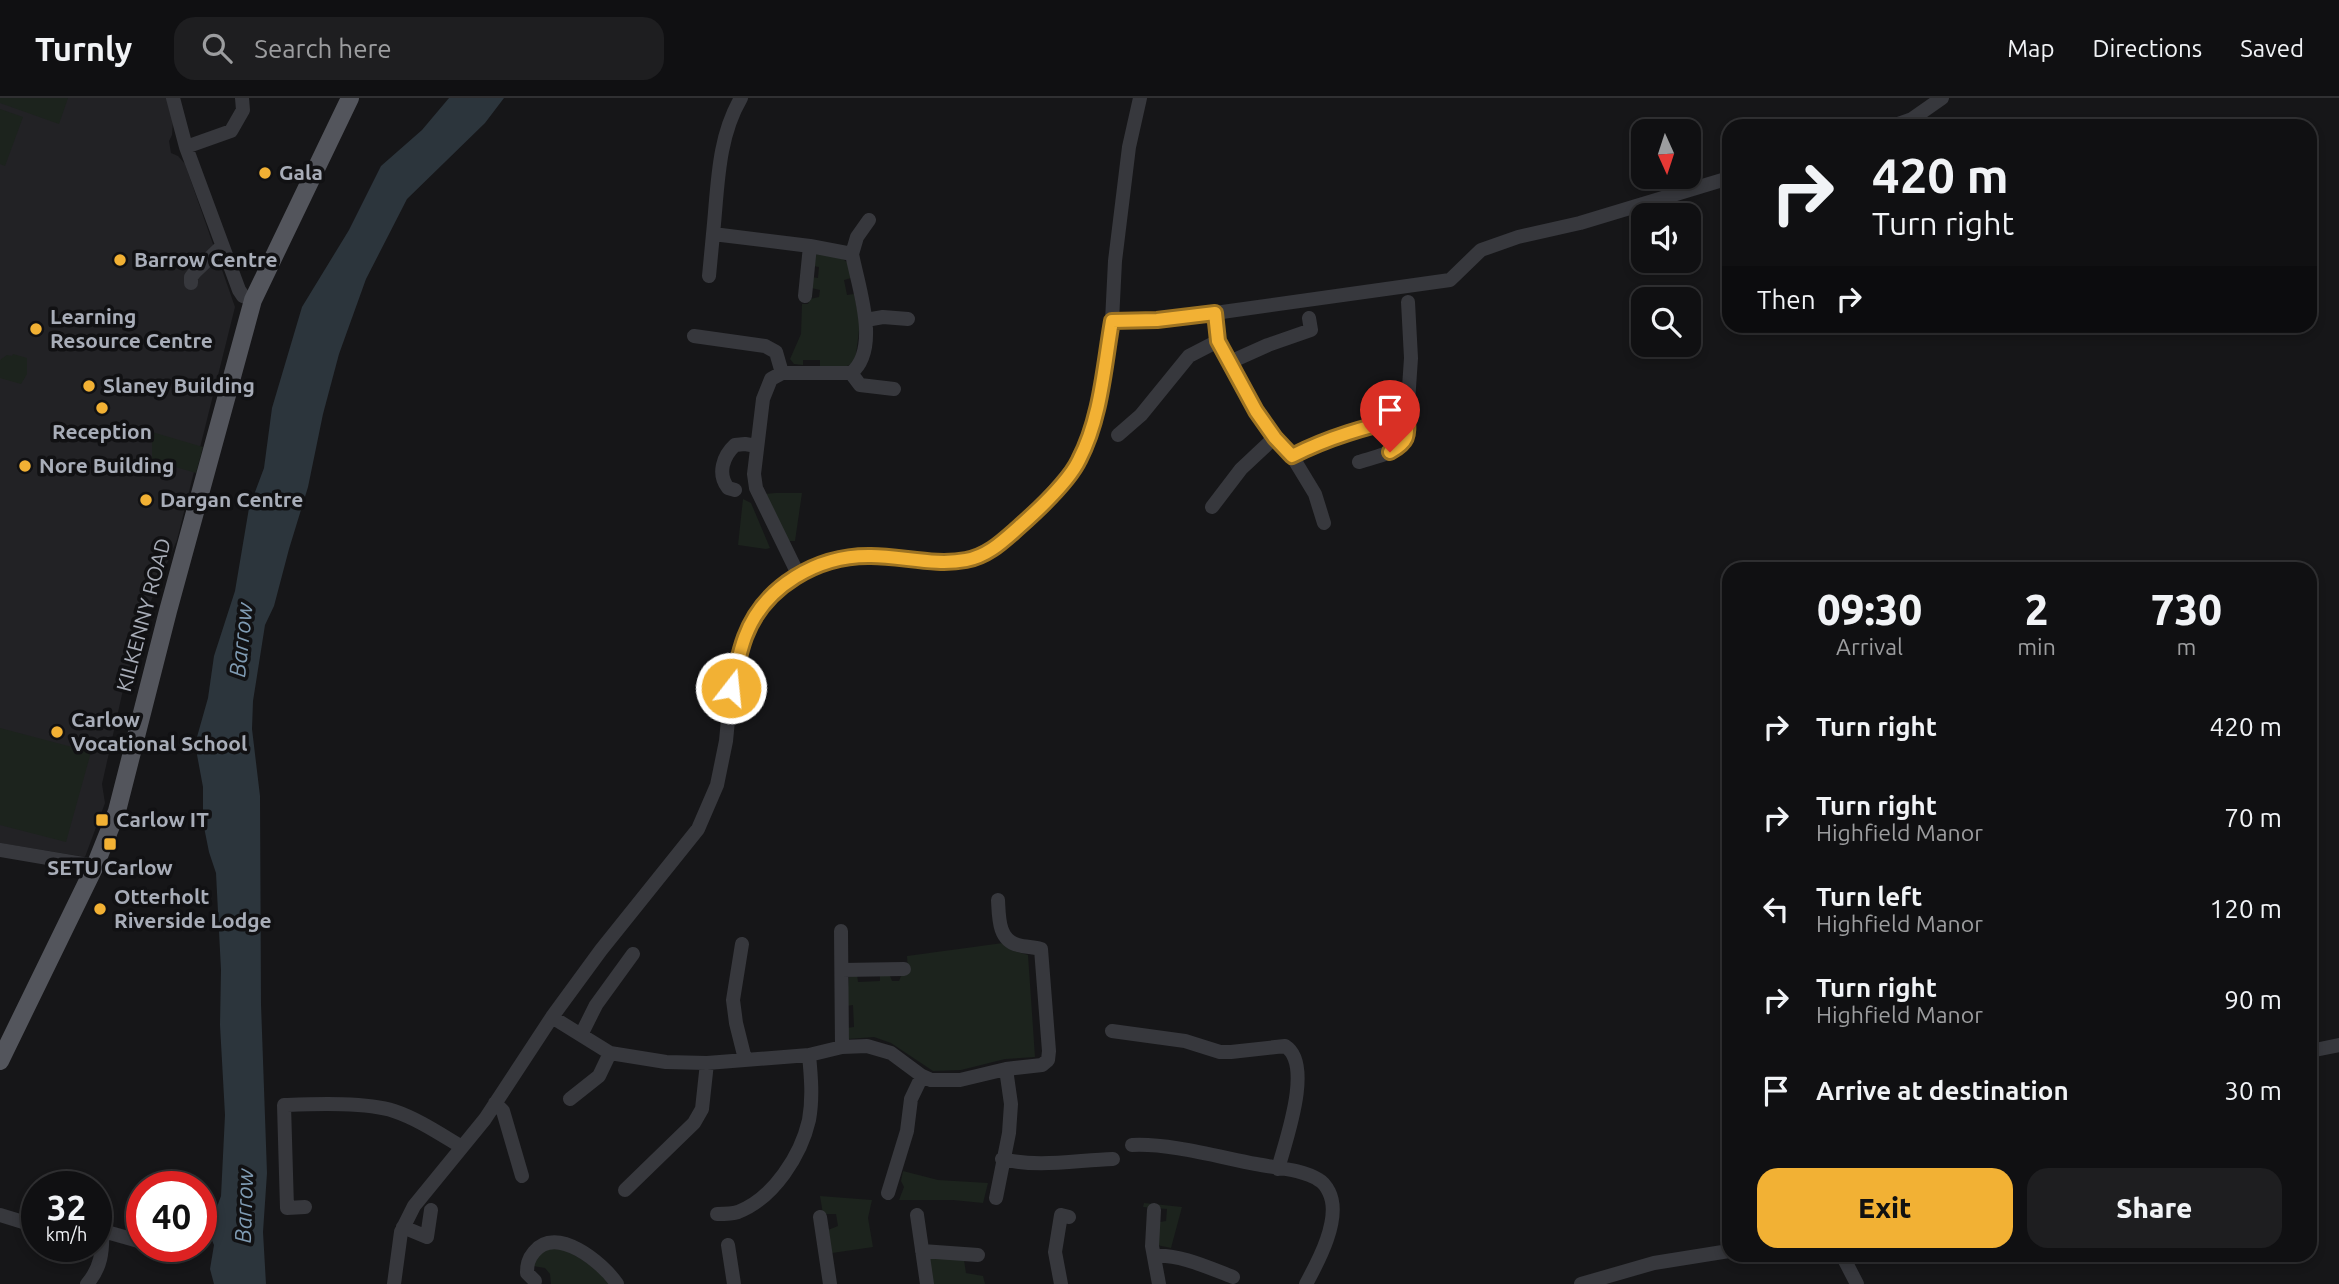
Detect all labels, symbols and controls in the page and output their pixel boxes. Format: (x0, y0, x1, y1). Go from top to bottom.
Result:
search box (174, 17, 664, 80)
icon: search (198, 29, 236, 67)
text: Turnly (35, 30, 132, 67)
text: Search here (254, 34, 392, 63)
text: Map (2007, 35, 2054, 62)
text: Directions (2092, 35, 2202, 62)
text: Saved (2240, 35, 2304, 62)
north arrow (1631, 119, 1701, 189)
map controls (1631, 119, 1701, 357)
icon: right (1757, 147, 1848, 238)
text: 420 m (1872, 147, 2009, 202)
place label: Gala (279, 160, 323, 184)
marker: Gala (257, 165, 273, 181)
button: sound (1631, 203, 1701, 273)
text: Turn right (1872, 205, 2014, 241)
place label: Barrow Centre (134, 247, 278, 271)
marker: Barrow Centre (112, 252, 128, 268)
icon: right (1830, 280, 1868, 318)
text: Then (1757, 285, 1816, 314)
button: search (1631, 287, 1701, 357)
place label: Learning Resource Centre (50, 304, 213, 352)
marker: Learning Resource Centre (28, 321, 44, 337)
place label: Slaney Building (103, 373, 255, 397)
marker: Slaney Building (81, 378, 97, 394)
pin (1360, 380, 1420, 452)
icon: arrive (1371, 391, 1409, 429)
marker: Reception (94, 400, 110, 416)
place label: Reception (52, 419, 152, 443)
place label: Nore Building (39, 453, 174, 477)
marker: Nore Building (17, 458, 33, 474)
place label: Dargan Centre (160, 487, 303, 511)
marker: Dargan Centre (138, 492, 154, 508)
street label: KILKENNY ROAD (111, 535, 175, 694)
text: 09:30 (1817, 586, 1922, 633)
text: 2 (2025, 586, 2048, 633)
text: 730 (2151, 586, 2222, 633)
water label: Barrow (224, 600, 257, 678)
text: Arrival (1836, 634, 1903, 659)
text: min (2017, 634, 2056, 659)
text: m (2176, 634, 2196, 659)
position arrow (694, 651, 768, 725)
place label: Carlow Vocational School (71, 707, 247, 755)
icon: right (1757, 708, 1795, 746)
text: Turn right (1816, 712, 1937, 741)
text: 420 m (2210, 712, 2282, 741)
marker: Carlow Vocational School (49, 724, 65, 740)
text: Turn right (1816, 791, 1937, 820)
icon: right (1757, 799, 1795, 837)
text: 70 m (2224, 803, 2282, 832)
place label: Carlow IT (116, 807, 209, 831)
marker: Carlow IT (94, 812, 110, 828)
text: Highfield Manor (1816, 820, 1983, 845)
marker: SETU Carlow (102, 836, 118, 852)
place label: SETU Carlow (47, 855, 173, 879)
text: Turn left (1816, 882, 1922, 911)
place label: Otterholt Riverside Lodge (114, 884, 272, 932)
icon: left (1757, 890, 1795, 928)
text: 120 m (2210, 894, 2282, 923)
marker: Otterholt Riverside Lodge (92, 901, 108, 917)
text: Highfield Manor (1816, 911, 1983, 936)
text: Turn right (1816, 973, 1937, 1002)
icon: right (1757, 981, 1795, 1019)
text: 90 m (2224, 985, 2282, 1014)
text: Highfield Manor (1816, 1002, 1983, 1027)
icon: arrive (1757, 1072, 1795, 1110)
text: Arrive at destination (1816, 1076, 2069, 1105)
text: 30 m (2224, 1076, 2282, 1105)
water label: Barrow (230, 1167, 257, 1244)
button: Exit (1757, 1168, 2013, 1248)
button: Share (2027, 1168, 2282, 1248)
speed limit sign: 40 (126, 1171, 217, 1262)
text: 32 (47, 1187, 86, 1227)
text: km/h (46, 1224, 87, 1244)

